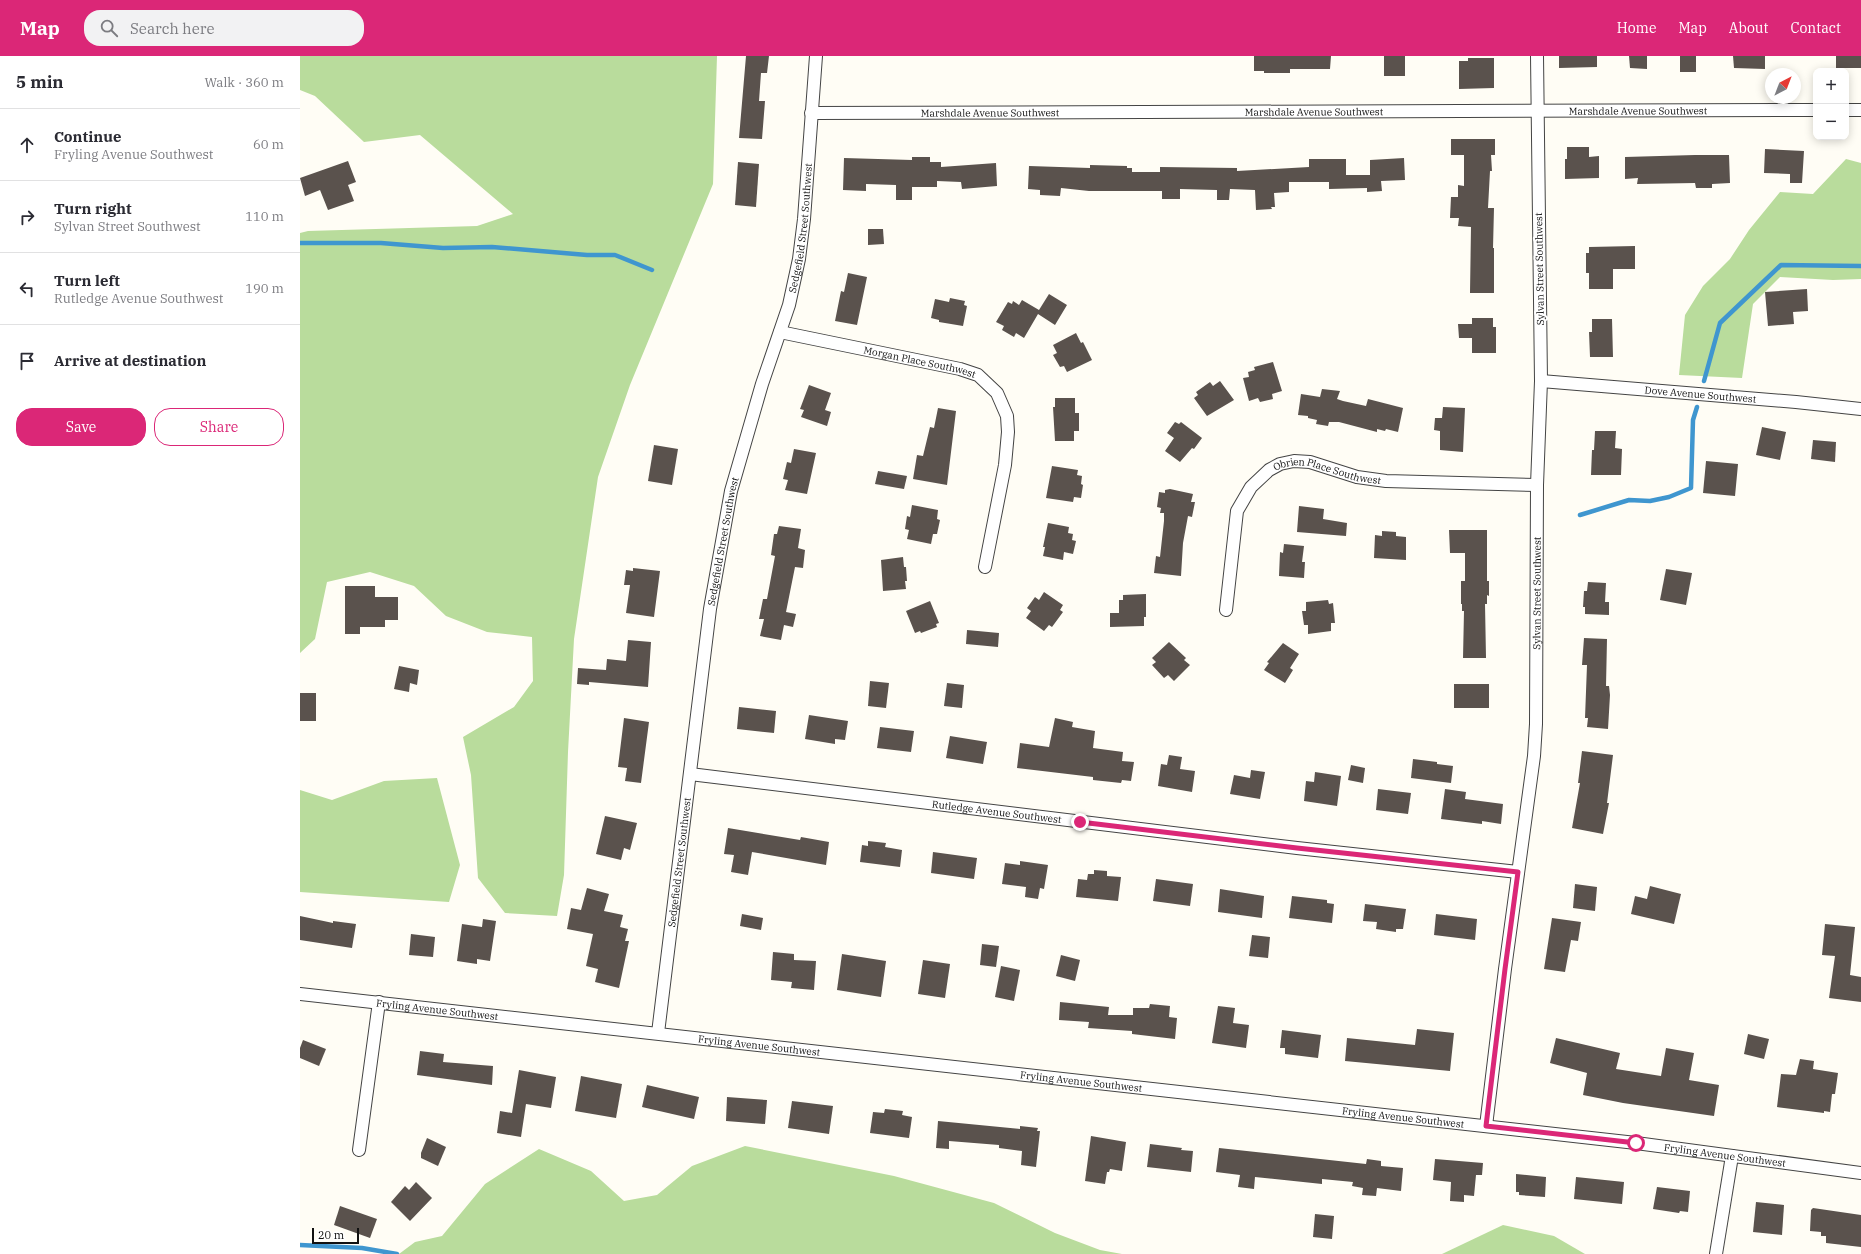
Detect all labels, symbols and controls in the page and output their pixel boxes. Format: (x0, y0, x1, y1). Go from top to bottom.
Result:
search box (84, 10, 364, 46)
text: Map (20, 16, 60, 40)
icon: search (98, 17, 120, 39)
text: Search here (130, 19, 214, 38)
text: Home (1617, 19, 1656, 37)
text: Map (1678, 19, 1707, 37)
text: About (1729, 19, 1768, 37)
text: Contact (1790, 19, 1841, 37)
north arrow (1765, 68, 1801, 104)
map controls (1813, 68, 1849, 140)
button: + (1813, 68, 1849, 104)
text: 5 min (16, 71, 64, 93)
text: Walk · 360 m (205, 74, 284, 91)
street label: Marshdale Avenue Southwest (1569, 104, 1708, 118)
button: − (1813, 104, 1849, 140)
street label: Marshdale Avenue Southwest (1245, 105, 1384, 119)
street label: Marshdale Avenue Southwest (921, 106, 1060, 120)
text: Continue (54, 127, 121, 146)
icon: ahead (16, 134, 38, 156)
text: 60 m (253, 136, 284, 153)
text: Fryling Avenue Southwest (54, 146, 213, 163)
street label: Sedgefield Street Southwest (786, 162, 815, 294)
text: Turn right (54, 199, 132, 218)
icon: right (16, 206, 38, 228)
text: 110 m (245, 208, 284, 225)
street label: Sylvan Street Southwest (1532, 212, 1547, 325)
text: Sylvan Street Southwest (54, 218, 201, 235)
text: Turn left (54, 271, 120, 290)
icon: left (16, 278, 38, 300)
text: 190 m (245, 280, 284, 297)
text: Rutledge Avenue Southwest (54, 290, 223, 307)
street label: Morgan Place Southwest (862, 343, 978, 381)
icon: arrive (16, 350, 38, 372)
text: Arrive at destination (54, 351, 206, 370)
street label: Dove Avenue Southwest (1644, 384, 1757, 406)
button: Save (16, 408, 146, 446)
button: Share (154, 408, 284, 446)
street label: Obrien Place Southwest (1271, 455, 1382, 487)
street label: Sedgefield Street Southwest (705, 475, 742, 607)
street label: Sylvan Street Southwest (1530, 536, 1544, 650)
street label: Sedgefield Street Southwest (665, 796, 694, 928)
street label: Rutledge Avenue Southwest (931, 798, 1063, 826)
route end (1071, 813, 1089, 831)
street label: Fryling Avenue Southwest (375, 997, 499, 1023)
street label: Fryling Avenue Southwest (697, 1032, 821, 1059)
street label: Fryling Avenue Southwest (1019, 1068, 1143, 1095)
street label: Fryling Avenue Southwest (1341, 1104, 1465, 1131)
route start (1627, 1134, 1645, 1152)
street label: Fryling Avenue Southwest (1663, 1141, 1787, 1170)
scale bar (312, 1226, 359, 1245)
text: 20 m (318, 1228, 344, 1242)

